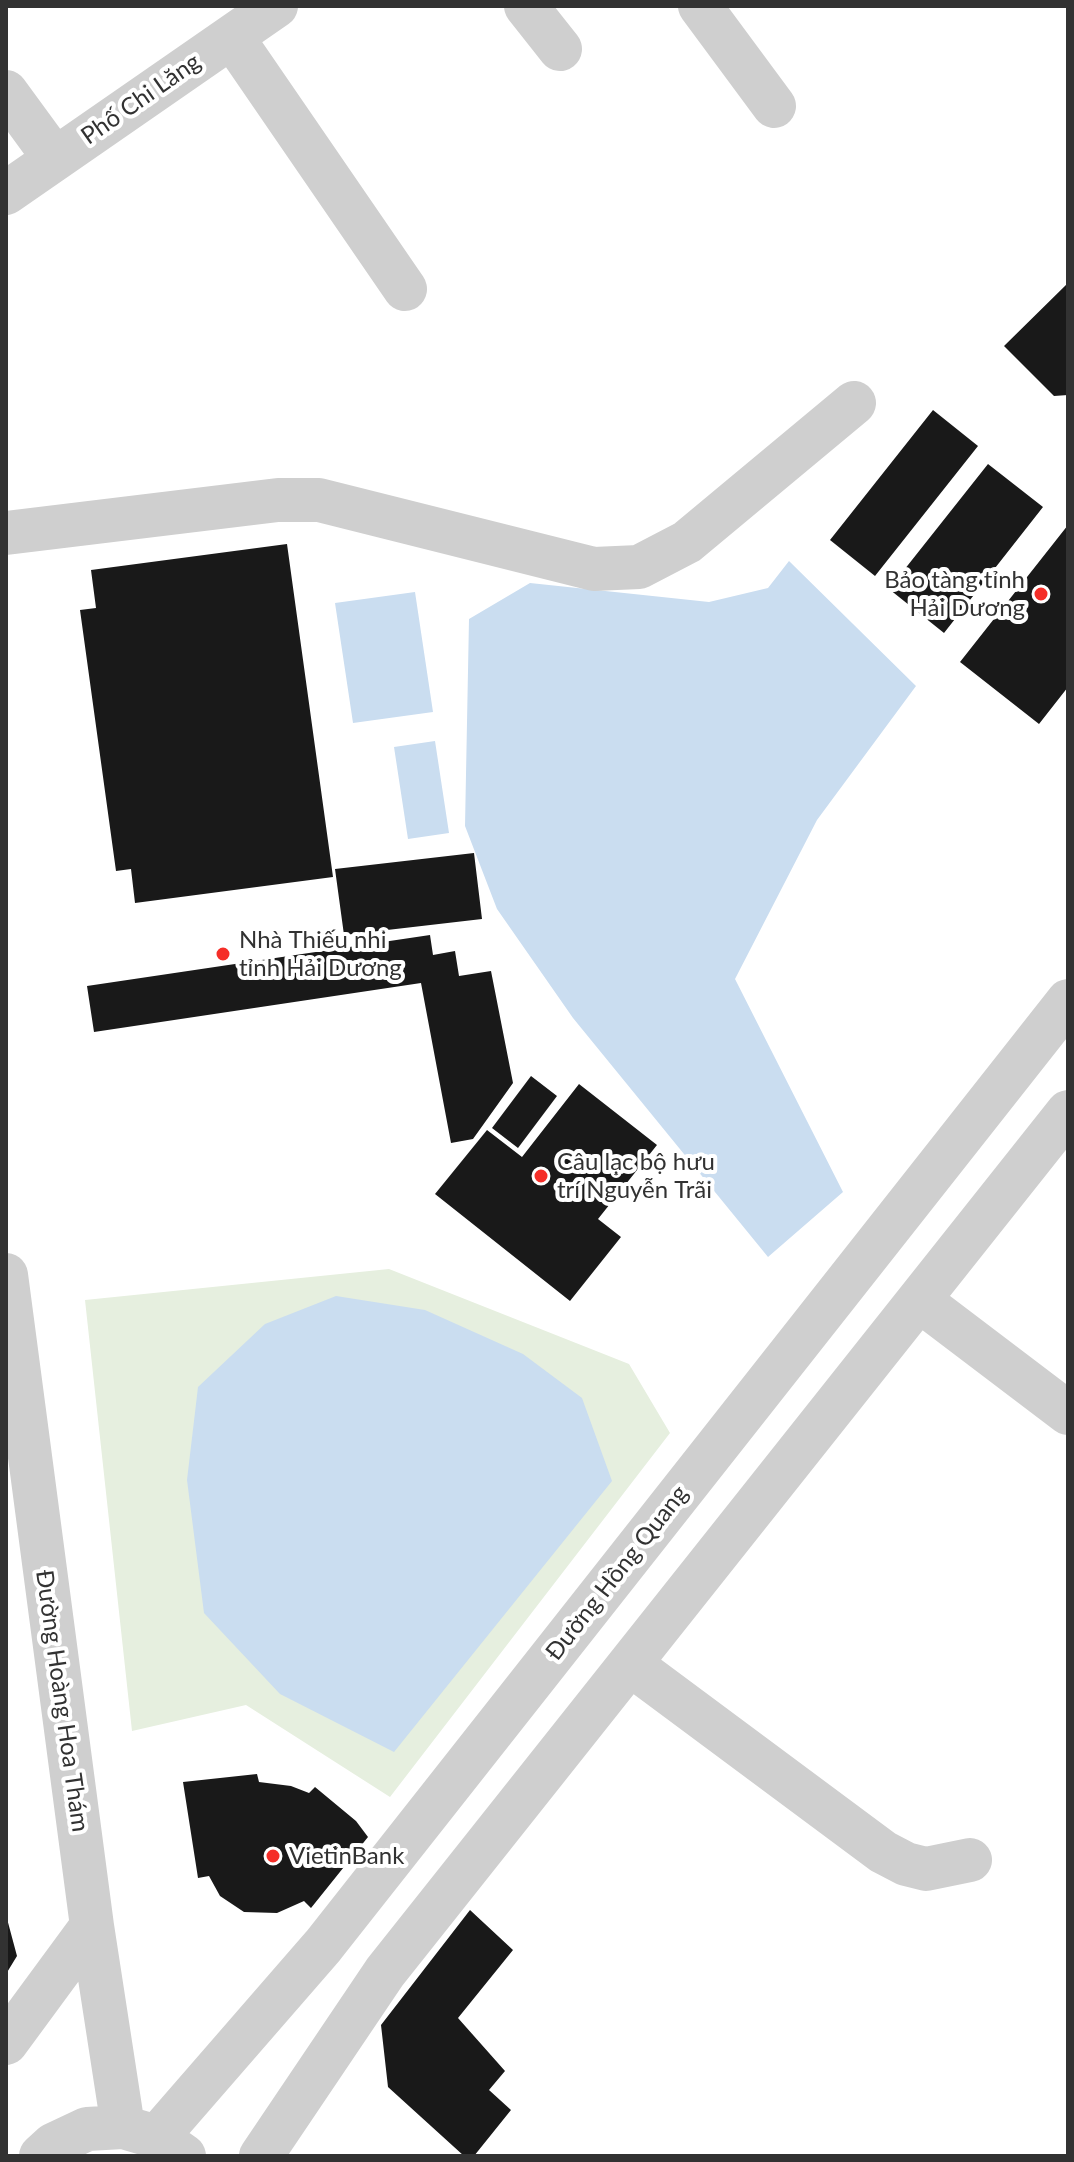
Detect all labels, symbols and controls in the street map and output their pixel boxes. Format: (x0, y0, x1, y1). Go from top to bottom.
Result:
street label: Phố Chi Lăng (76, 47, 206, 151)
place label: Bảo tàng tỉnh Hải Dương (884, 566, 1025, 622)
marker: Bảo tàng tỉnh Hải Dương (1032, 585, 1050, 603)
place label: Nhà Thiếu nhi tỉnh Hải Dương (239, 926, 402, 982)
marker: Nhà Thiếu nhi tỉnh Hải Dương (214, 945, 232, 963)
place label: Câu lạc bộ hưu trí Nguyễn Trãi (557, 1148, 715, 1204)
marker: Câu lạc bộ hưu trí Nguyễn Trãi (532, 1167, 550, 1185)
street label: Đường Hồng Quang (540, 1480, 694, 1666)
street label: Đường Hoàng Hoa Thám (29, 1568, 95, 1834)
place label: VietinBank (289, 1842, 404, 1870)
marker: VietinBank (264, 1847, 282, 1865)

